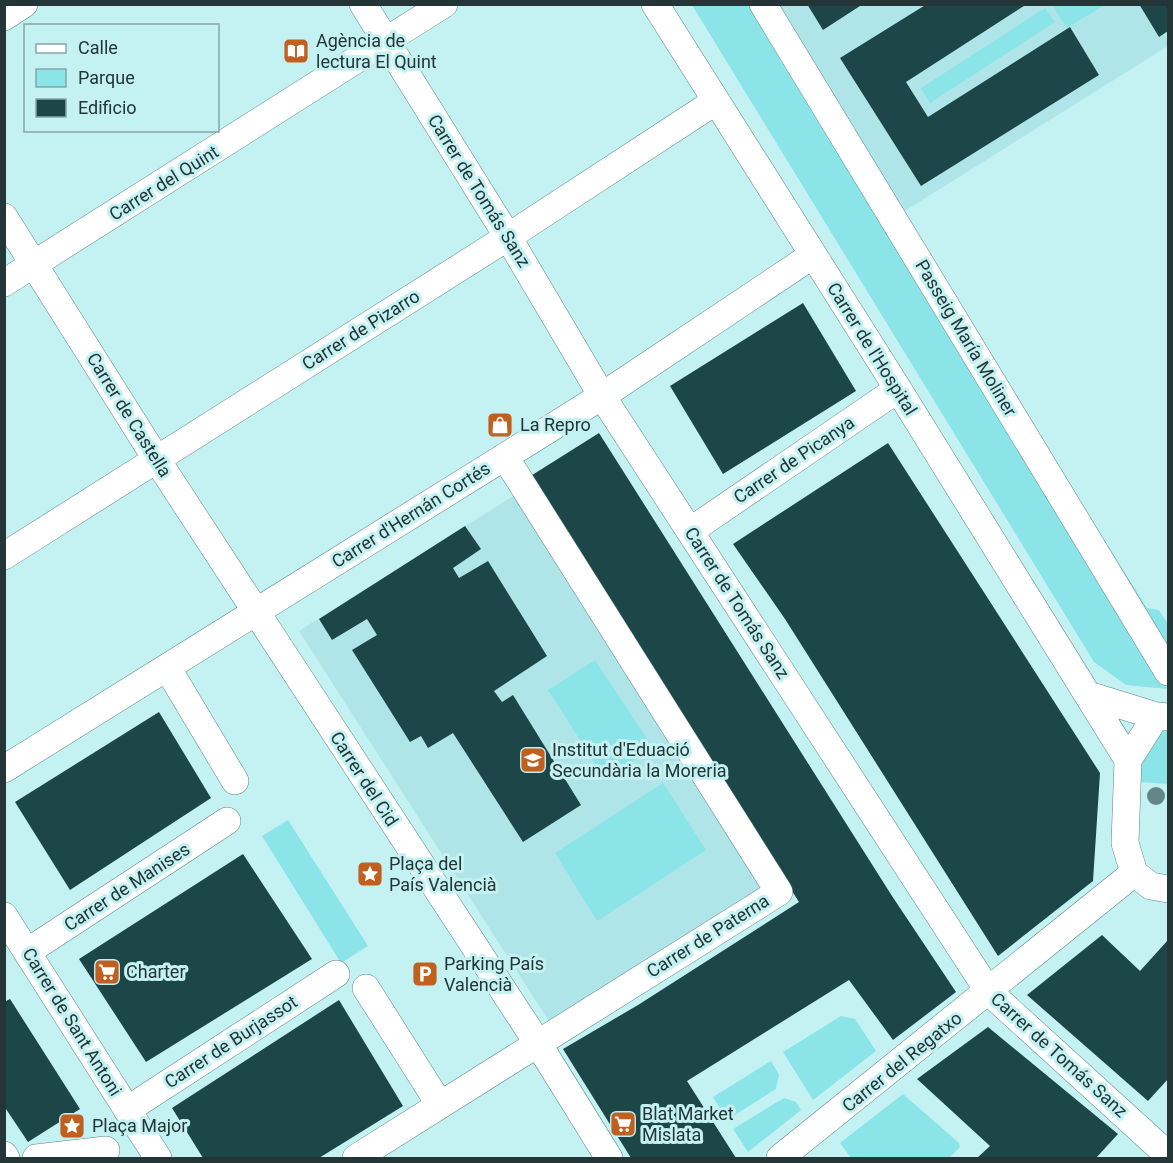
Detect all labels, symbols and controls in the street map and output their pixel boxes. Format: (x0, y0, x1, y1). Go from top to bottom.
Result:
legend (24, 24, 219, 132)
place label: Agència de lectura El Quint (316, 30, 437, 72)
library icon: Agència de lectura El Quint (281, 36, 311, 66)
text: Calle (78, 37, 118, 58)
text: Parque (78, 67, 135, 88)
text: Edificio (78, 97, 137, 118)
street label: Carrer de Tomás Sanz (424, 110, 535, 271)
street label: Carrer del Quint (105, 141, 222, 225)
street label: Passeig María Moliner (911, 256, 1021, 420)
street label: Carrer de l'Hospital (823, 279, 922, 419)
street label: Carrer de Pizarro (298, 285, 423, 374)
street label: Carrer de Castella (83, 349, 176, 481)
shop icon: La Repro (485, 410, 515, 440)
street label: Carrer de Picanya (729, 411, 858, 508)
place label: La Repro (520, 414, 591, 435)
street label: Carrer d'Hernán Cortés (328, 457, 494, 572)
street label: Carrer de Tomás Sanz (681, 523, 794, 682)
street label: Carrer del Cid (326, 728, 403, 830)
place label: Institut d'Eduació Secundària la Moreria (552, 739, 727, 781)
school or university icon: Institut d'Eduació Secundària la Moreria (518, 745, 548, 775)
street label: Carrer de Manises (60, 838, 194, 935)
place label: Plaça del País Valencià (389, 853, 497, 895)
place icon: Plaça del País Valencià (355, 859, 385, 889)
street label: Carrer de Paterna (643, 890, 773, 982)
street label: Carrer de Sant Antoni (18, 944, 127, 1100)
place label: Parking País Valencià (444, 953, 544, 995)
supermarket icon: Charter (92, 957, 122, 987)
parking icon: Parking País Valencià (410, 959, 440, 989)
place label: Charter (126, 961, 186, 982)
street label: Carrer de Tomás Sanz (987, 988, 1132, 1121)
street label: Carrer de Burjassot (160, 991, 301, 1092)
street label: Carrer del Regatxo (838, 1007, 966, 1116)
place label: Blat Market Mislata (642, 1103, 734, 1145)
supermarket icon: Blat Market Mislata (608, 1109, 638, 1139)
place icon: Plaça Major (57, 1111, 87, 1141)
place label: Plaça Major (92, 1115, 187, 1136)

